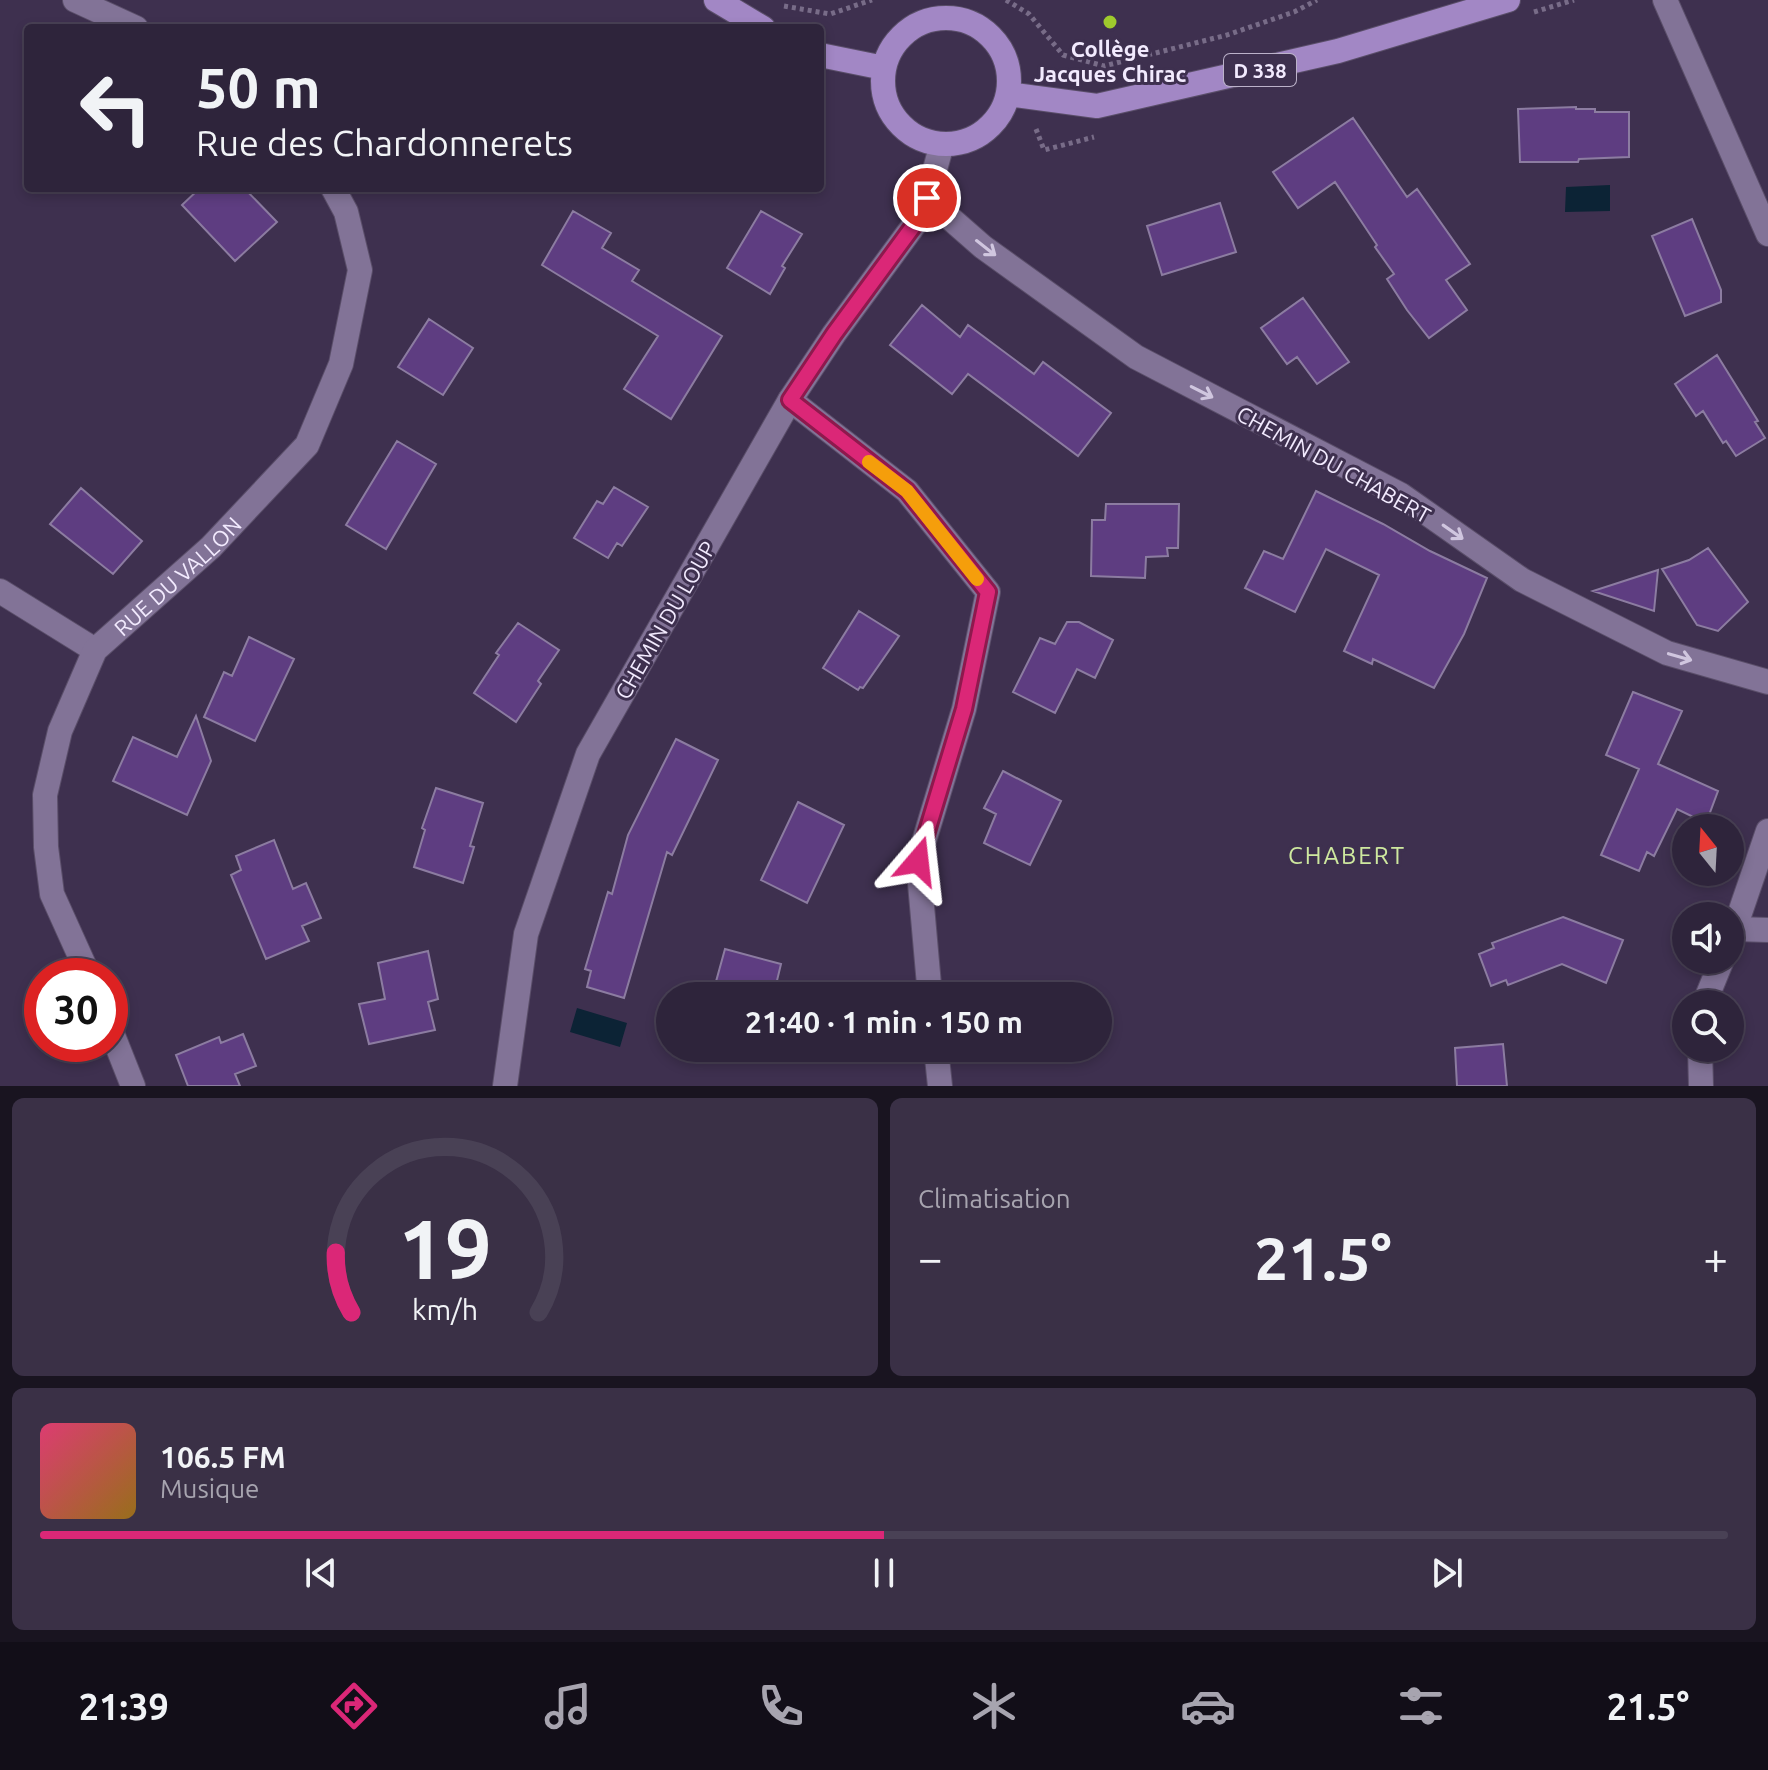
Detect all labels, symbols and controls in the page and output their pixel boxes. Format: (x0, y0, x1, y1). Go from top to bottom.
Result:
marker: Collège Jacques Chirac (1101, 13, 1119, 31)
place label: Collège Jacques Chirac (1034, 36, 1187, 86)
road number: D 338 (1224, 54, 1296, 86)
icon: left (64, 56, 168, 160)
text: 50 m (196, 56, 321, 119)
text: Rue des Chardonnerets (196, 122, 573, 163)
pin (893, 164, 961, 232)
icon: arrive (905, 176, 949, 220)
one-way arrow (975, 240, 996, 257)
one-way arrow (1190, 384, 1213, 400)
street label: CHEMIN DU CHABERT (1233, 400, 1435, 528)
street label: RUE DU VALLON (108, 511, 246, 640)
one-way arrow (1442, 524, 1464, 540)
street label: CHEMIN DU LOUP (610, 537, 720, 703)
one-way arrow (1667, 650, 1693, 665)
north arrow (1672, 814, 1744, 886)
map controls (1672, 814, 1744, 1062)
position arrow (876, 819, 960, 903)
district label: CHABERT (1288, 842, 1406, 869)
button: sound (1672, 902, 1744, 974)
speed limit sign: 30 (24, 958, 128, 1062)
button: search (1672, 990, 1744, 1062)
text: 21:40 · 1 min · 150 m (745, 1005, 1023, 1039)
text: Climatisation (918, 1184, 1071, 1213)
text: 19 (398, 1201, 492, 1295)
text: 21.5° (1254, 1224, 1392, 1291)
text: − (918, 1233, 943, 1282)
text: + (1703, 1233, 1728, 1282)
text: km/h (412, 1293, 478, 1325)
text: 106.5 FM (160, 1440, 286, 1474)
text: Musique (160, 1474, 259, 1503)
icon: previous (299, 1551, 343, 1595)
icon: pause (862, 1551, 906, 1595)
icon: next (1425, 1551, 1469, 1595)
icon: directions (326, 1678, 382, 1734)
icon: music (540, 1678, 596, 1734)
icon: phone (753, 1678, 809, 1734)
icon: climate (966, 1678, 1022, 1734)
icon: car (1180, 1678, 1236, 1734)
icon: filters (1393, 1678, 1449, 1734)
text: 21:39 (79, 1686, 169, 1727)
text: 21.5° (1607, 1686, 1689, 1727)

